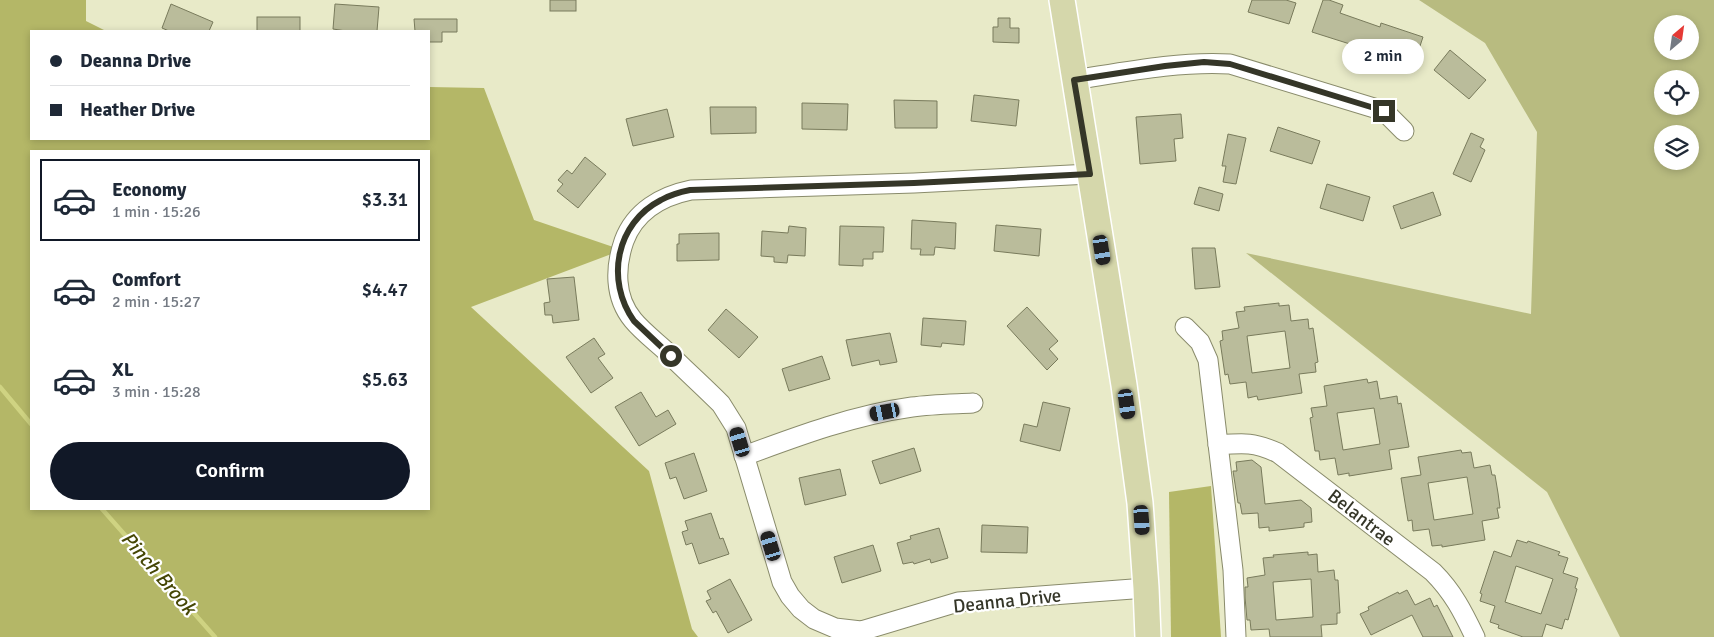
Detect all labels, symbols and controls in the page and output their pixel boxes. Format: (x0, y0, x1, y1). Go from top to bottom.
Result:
north arrow (1654, 15, 1699, 60)
map controls (1654, 15, 1699, 170)
callout: 2 min (1343, 38, 1425, 74)
text: 2 min (1364, 46, 1402, 66)
text: Deanna Drive (80, 49, 191, 73)
button: locate (1654, 70, 1699, 115)
text: Heather Drive (80, 98, 195, 122)
route end (1373, 100, 1395, 122)
button: layers (1654, 125, 1699, 170)
icon: car (52, 178, 97, 223)
text: Economy (112, 178, 186, 202)
text: $3.31 (362, 188, 408, 212)
text: 1 min · 15:26 (112, 202, 201, 222)
car (1092, 234, 1111, 266)
icon: car (52, 268, 97, 313)
text: Comfort (112, 268, 181, 292)
text: $4.47 (362, 278, 408, 302)
text: 2 min · 15:27 (112, 292, 201, 312)
route start (660, 345, 682, 367)
icon: car (52, 358, 97, 403)
text: XL (112, 358, 134, 382)
text: $5.63 (362, 368, 408, 392)
text: 3 min · 15:28 (112, 382, 201, 402)
car (1117, 388, 1136, 420)
car (868, 402, 901, 422)
car (728, 425, 751, 459)
button: Confirm (50, 442, 410, 500)
street label: Belantrae (1323, 484, 1400, 552)
car (1133, 505, 1150, 535)
water label: Pinch Brook (116, 527, 203, 622)
car (759, 529, 782, 563)
street label: Deanna Drive (952, 583, 1062, 619)

